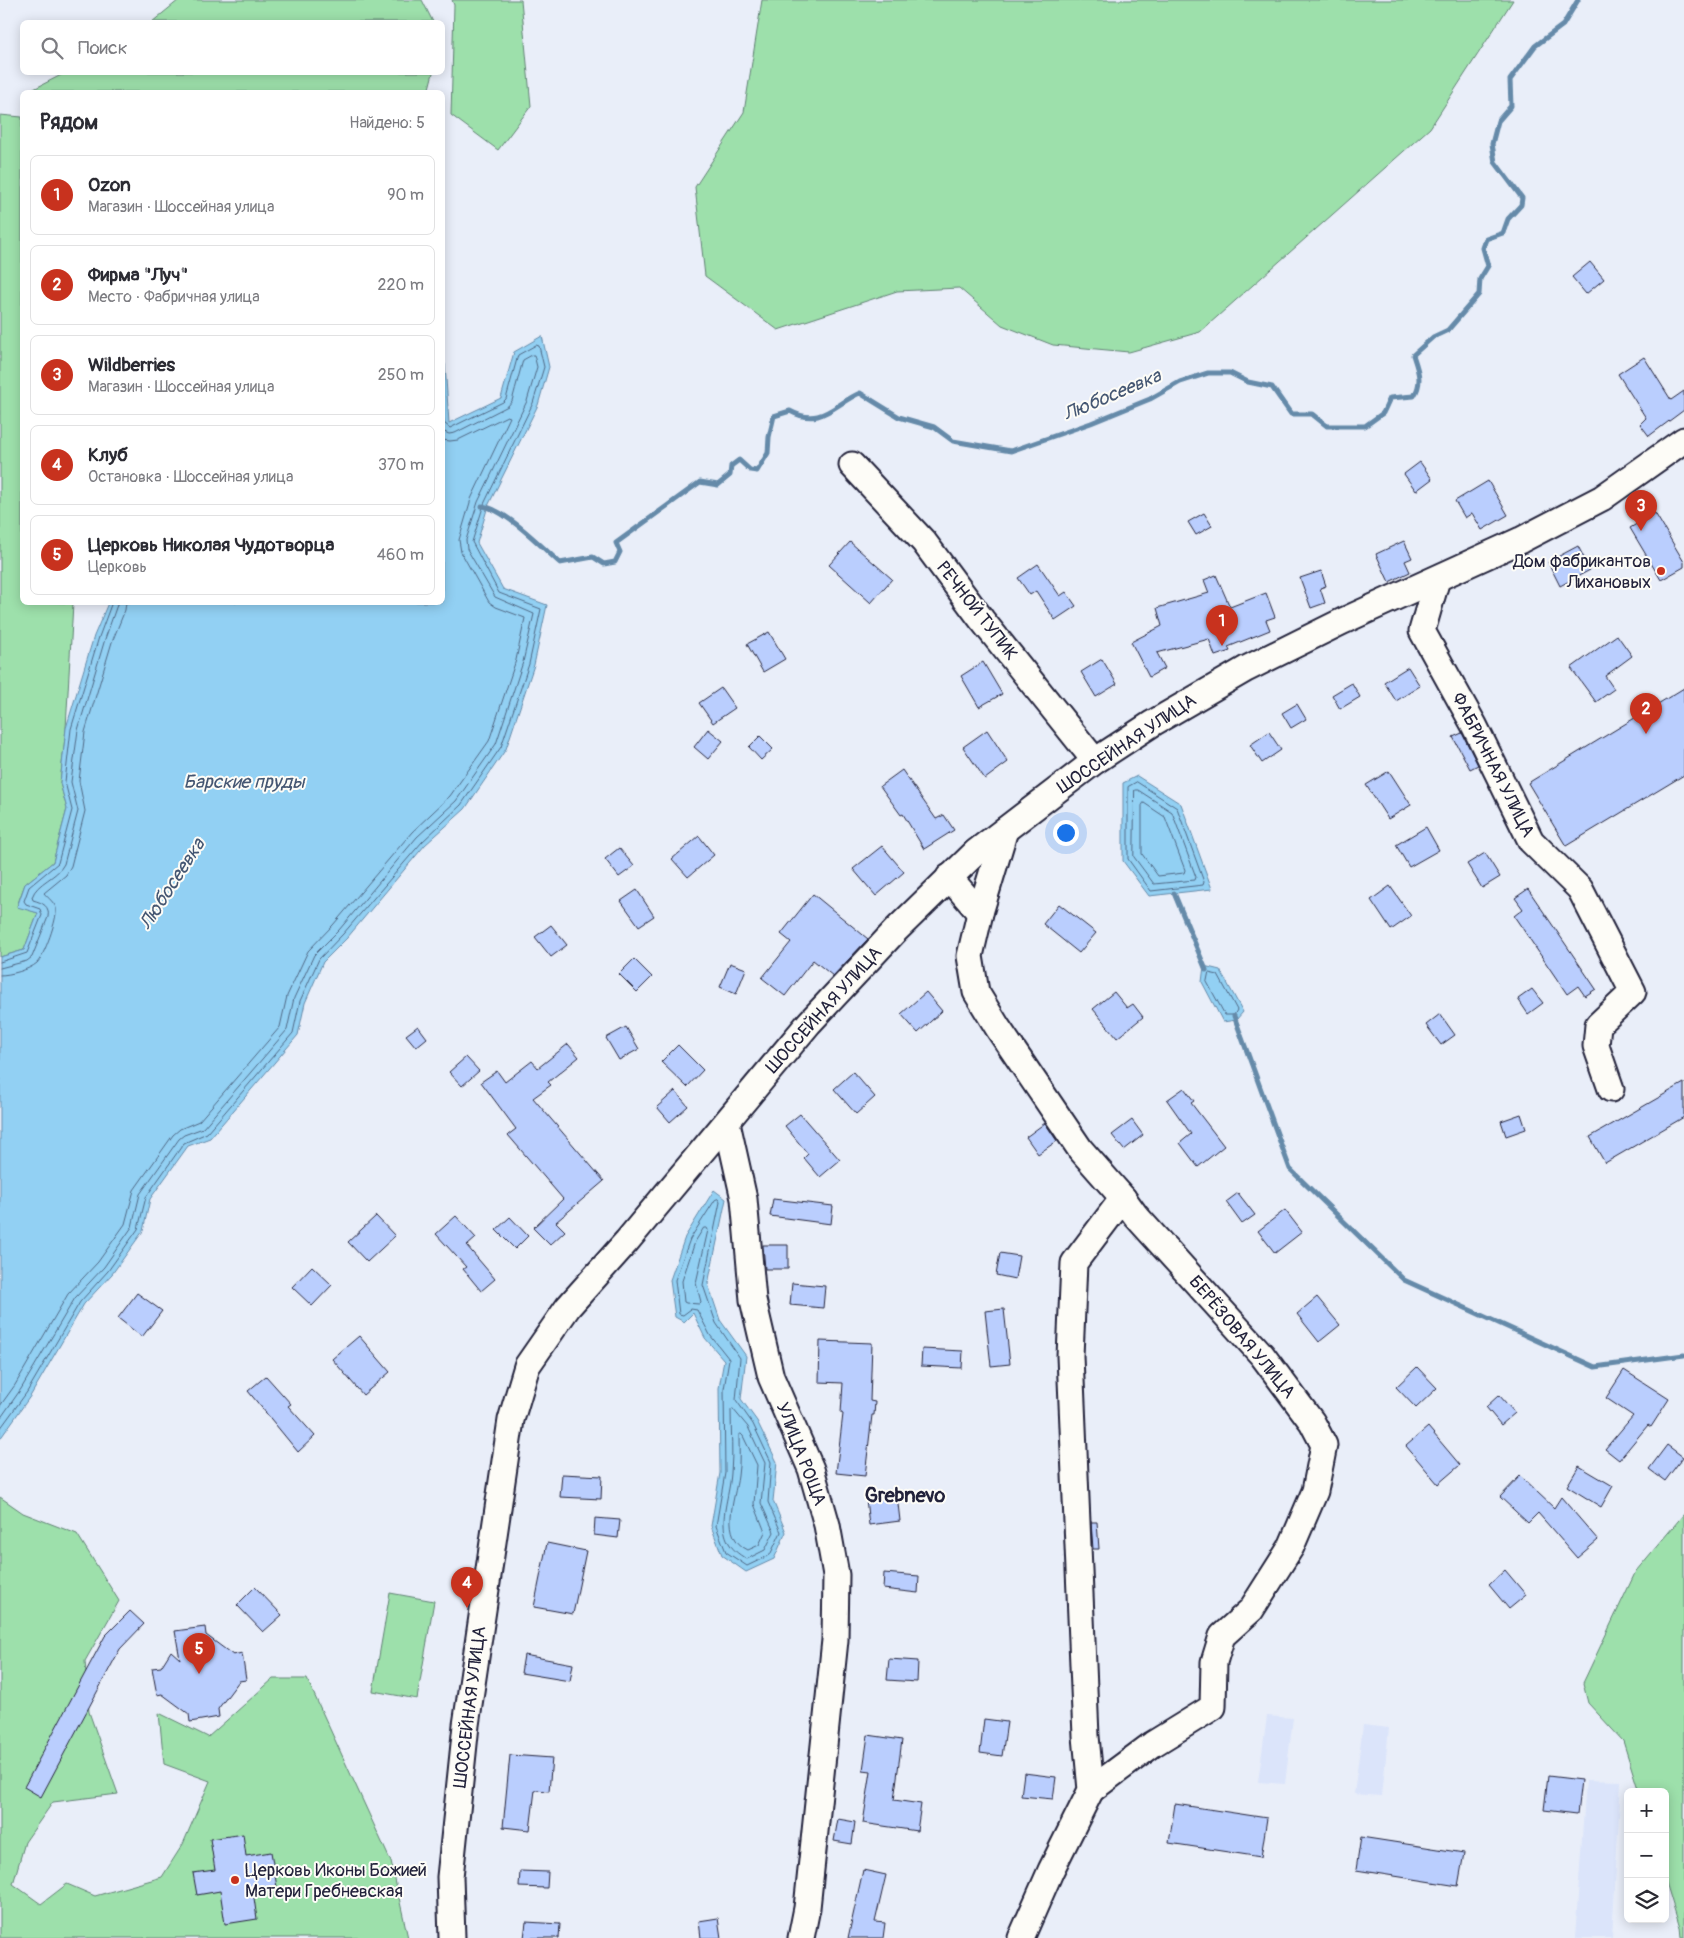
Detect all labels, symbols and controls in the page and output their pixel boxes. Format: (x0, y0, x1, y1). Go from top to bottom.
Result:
search box (20, 20, 445, 75)
icon: search (38, 34, 66, 62)
text: Поиск (78, 36, 128, 60)
text: Рядом (40, 109, 98, 136)
text: Найдено: 5 (349, 113, 425, 133)
text: Ozon (88, 173, 131, 197)
text: 1 (54, 185, 60, 205)
text: 90 m (387, 185, 424, 205)
text: Магазин · Шоссейная улица (88, 197, 275, 217)
text: Фирма "Луч" (88, 263, 188, 287)
text: 2 (53, 275, 61, 295)
text: 220 m (378, 275, 424, 295)
text: Место · Фабричная улица (88, 287, 260, 307)
text: Wildberries (88, 353, 175, 377)
water label: Любосеевка (1060, 363, 1165, 426)
text: 3 (53, 365, 61, 385)
text: 250 m (378, 365, 424, 385)
text: Магазин · Шоссейная улица (88, 377, 275, 397)
text: Клуб (88, 443, 128, 467)
text: 4 (52, 455, 62, 475)
text: 370 m (378, 455, 424, 475)
text: Остановка · Шоссейная улица (88, 467, 293, 487)
pin: 3 (1625, 490, 1657, 531)
text: Церковь Николая Чудотворца (88, 533, 334, 557)
text: 5 (53, 545, 61, 565)
text: 460 m (377, 545, 424, 565)
place label: Дом фабрикантов Лихановых (1512, 550, 1651, 594)
text: Церковь (88, 557, 147, 577)
street label: РЕЧНОЙ ТУПИК (931, 557, 1023, 665)
marker: Дом фабрикантов Лихановых (1655, 565, 1667, 577)
pin: 1 (1206, 605, 1238, 646)
street label: ШОССЕЙНАЯ УЛИЦА (1053, 689, 1201, 799)
street label: ФАБРИЧНАЯ УЛИЦА (1447, 689, 1540, 841)
pin: 2 (1630, 693, 1662, 734)
water label: Барские пруды (184, 770, 306, 794)
your location (1053, 820, 1079, 846)
water label: Любосеевка (134, 833, 211, 934)
street label: ШОССЕЙНАЯ УЛИЦА (761, 942, 887, 1078)
street label: БЕРЁЗОВАЯ УЛИЦА (1184, 1271, 1300, 1404)
street label: УЛИЦА РОЩА (771, 1399, 831, 1509)
district label: Grebnevo (865, 1483, 946, 1508)
pin: 4 (451, 1567, 483, 1608)
street label: ШОССЕЙНАЯ УЛИЦА (449, 1624, 491, 1789)
pin: 5 (183, 1633, 215, 1674)
map controls (1624, 1788, 1669, 1923)
button: + (1624, 1788, 1669, 1833)
button: − (1624, 1833, 1669, 1878)
place label: Церковь Иконы Божией Матери Гребневская (245, 1859, 427, 1903)
marker: Церковь Иконы Божией Матери Гребневская (229, 1874, 241, 1886)
button: layers (1624, 1878, 1669, 1923)

